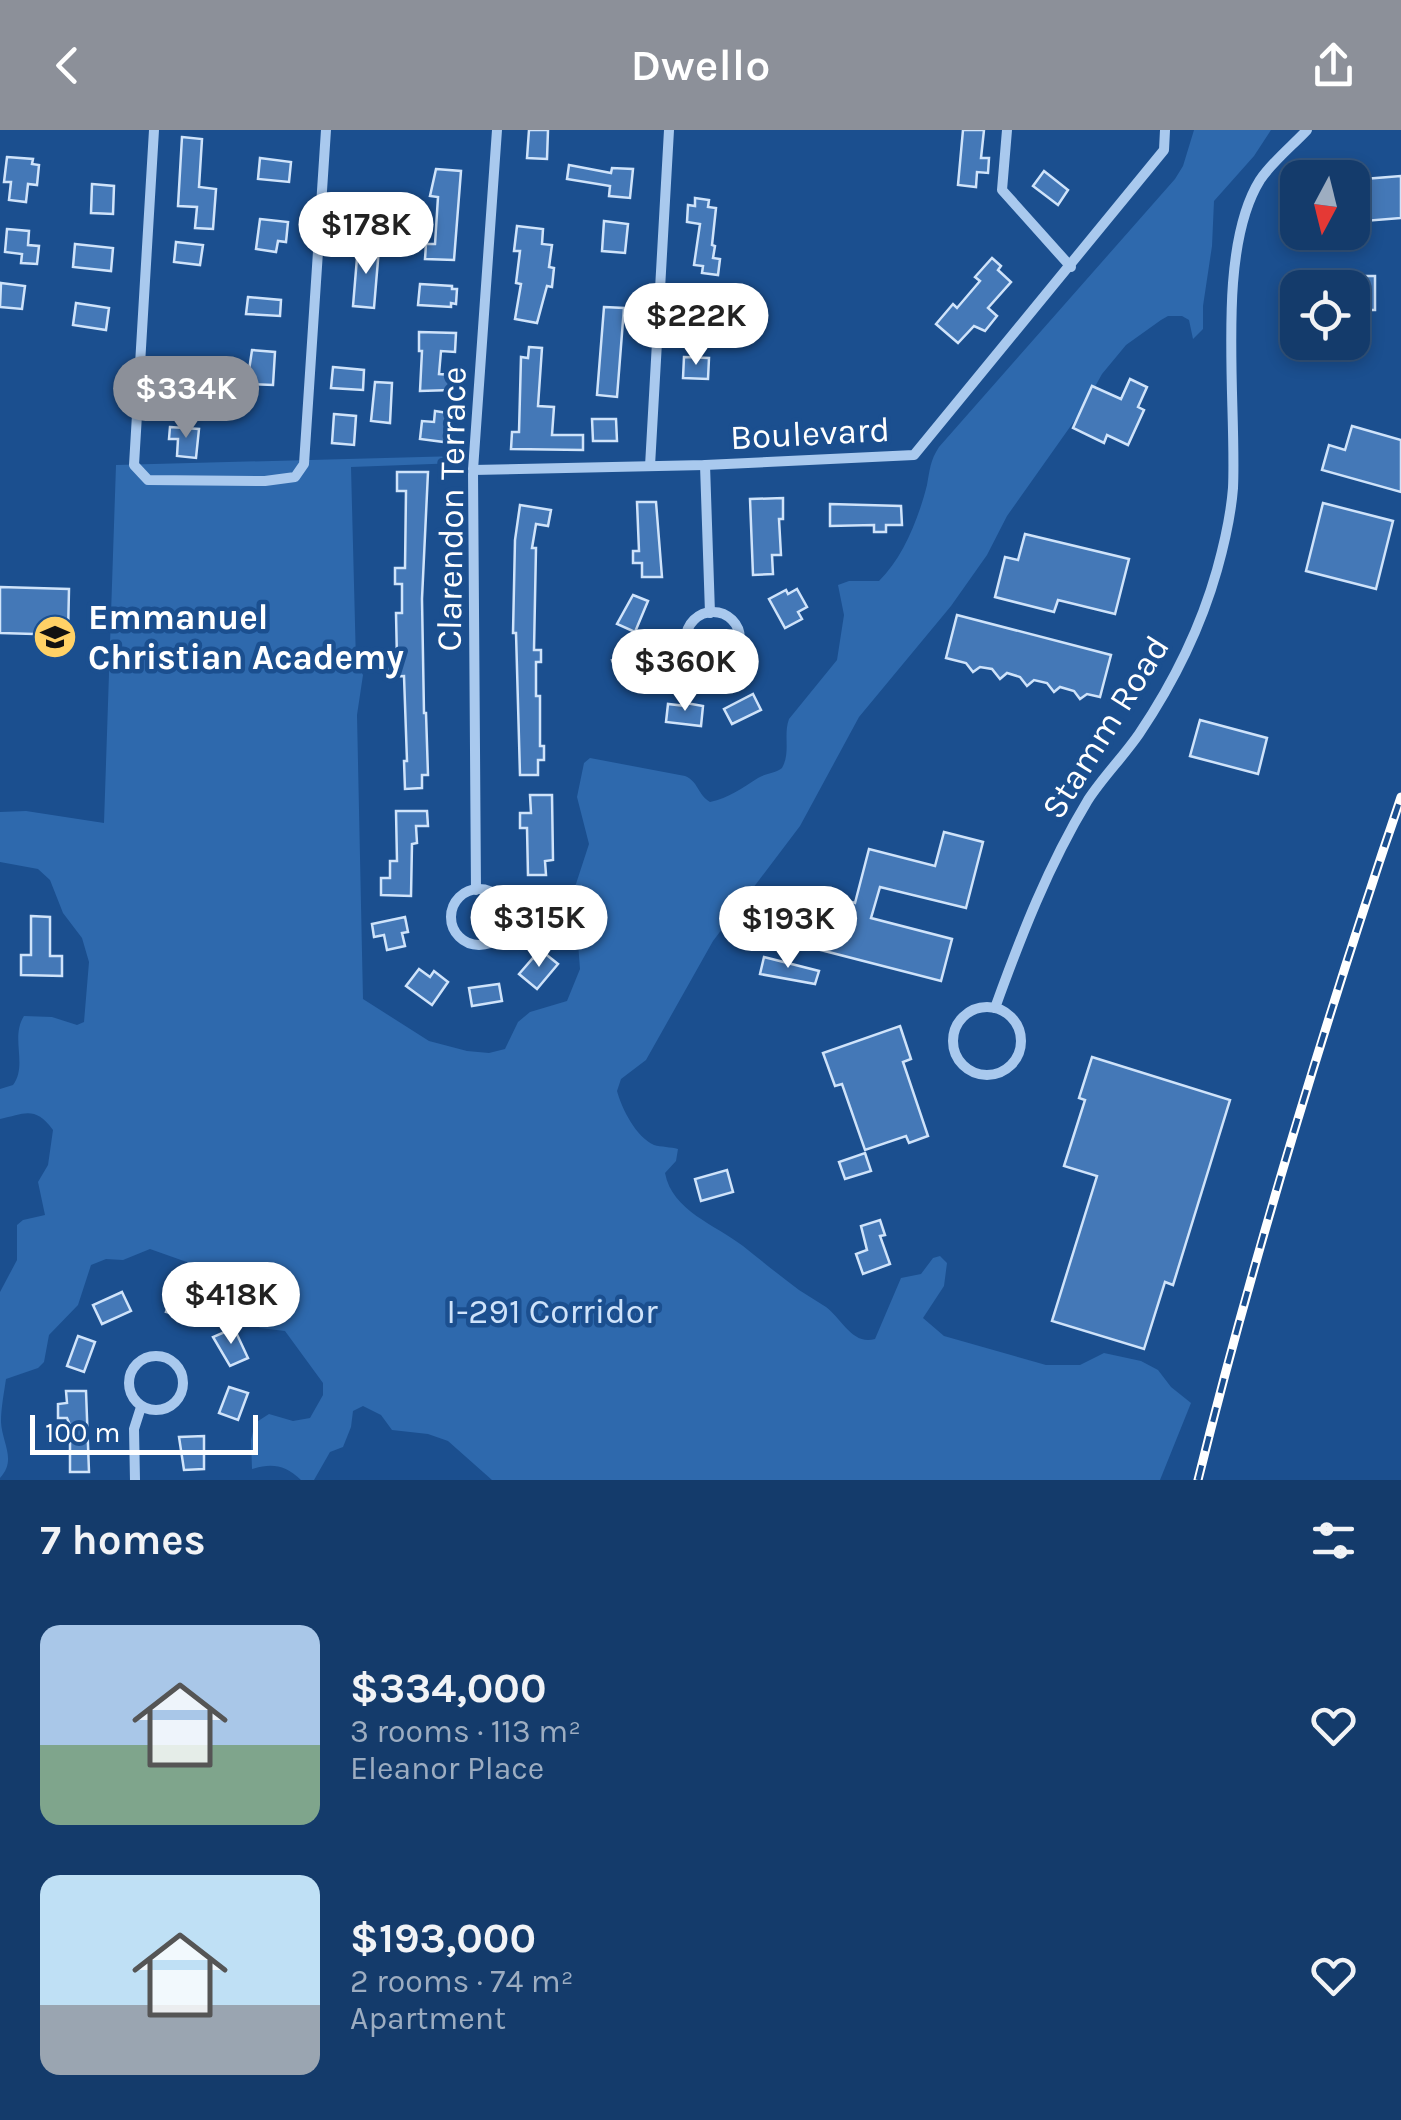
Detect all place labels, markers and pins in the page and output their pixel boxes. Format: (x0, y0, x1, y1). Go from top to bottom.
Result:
pin: $178K (296, 192, 436, 277)
pin: $222K (626, 283, 766, 368)
pin: $334K (116, 356, 256, 441)
place label: Emmanuel Christian Academy (88, 597, 404, 679)
school or university icon: Emmanuel Christian Academy (32, 614, 78, 660)
pin: $360K (615, 629, 755, 714)
pin: $315K (469, 885, 609, 970)
pin: $193K (718, 886, 858, 971)
pin: $418K (161, 1262, 301, 1347)

